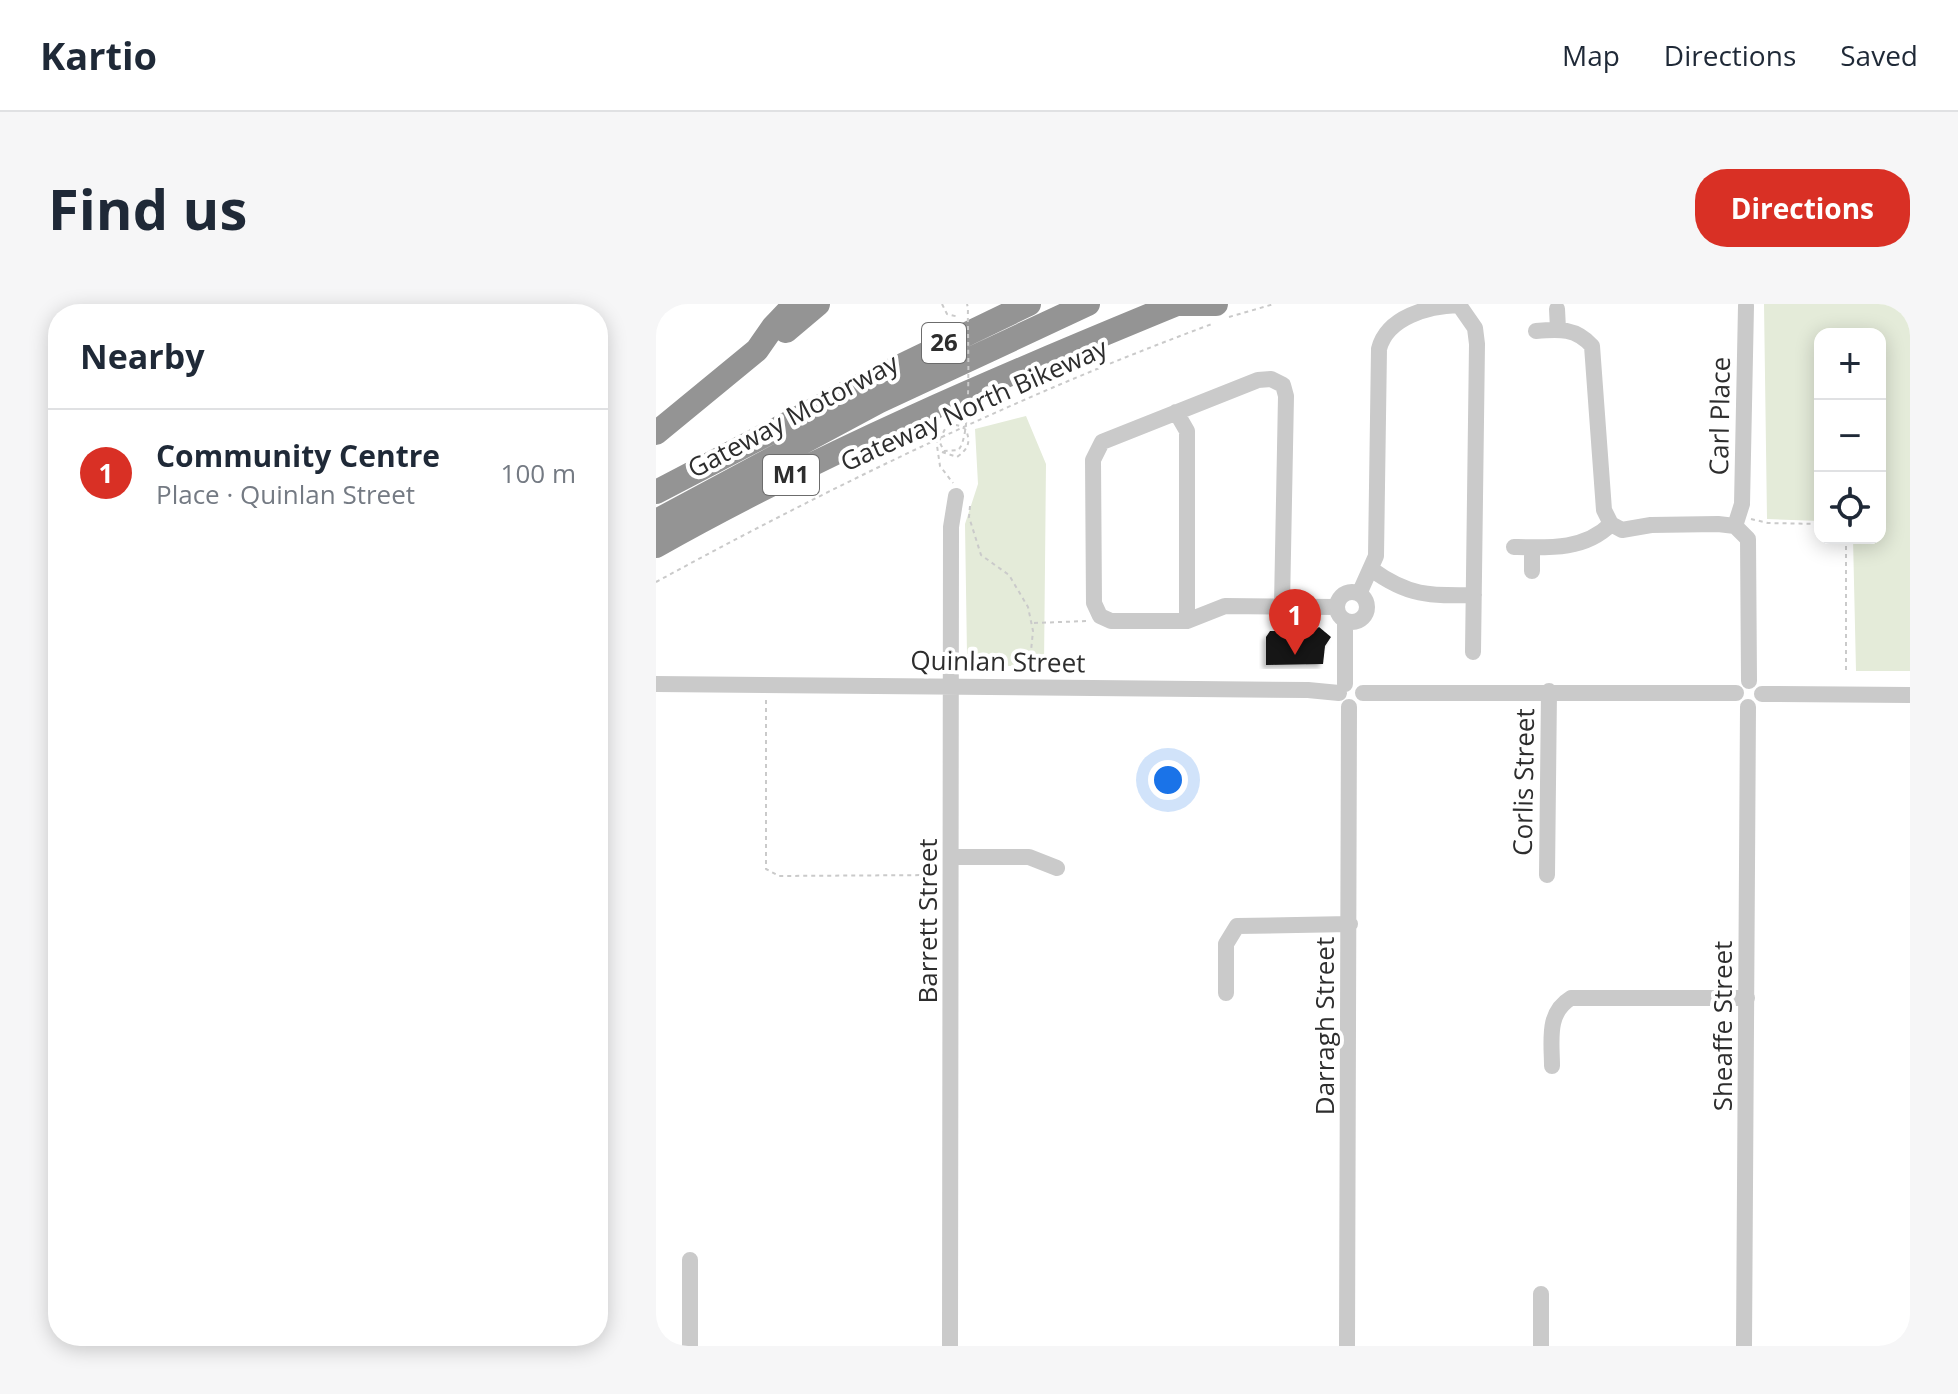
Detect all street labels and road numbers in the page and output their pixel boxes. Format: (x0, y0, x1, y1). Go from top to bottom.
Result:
road number: 26 (922, 323, 966, 363)
street label: Gateway North Bikeway (834, 329, 1114, 479)
street label: Gateway Motorway (681, 344, 905, 486)
street label: Carl Place (1700, 356, 1738, 476)
road number: M1 (763, 455, 819, 495)
street label: Quinlan Street (910, 641, 1086, 681)
street label: Corlis Street (1504, 708, 1542, 856)
street label: Barrett Street (909, 838, 945, 1004)
street label: Darragh Street (1306, 937, 1342, 1115)
street label: Sheaffe Street (1704, 941, 1740, 1111)

